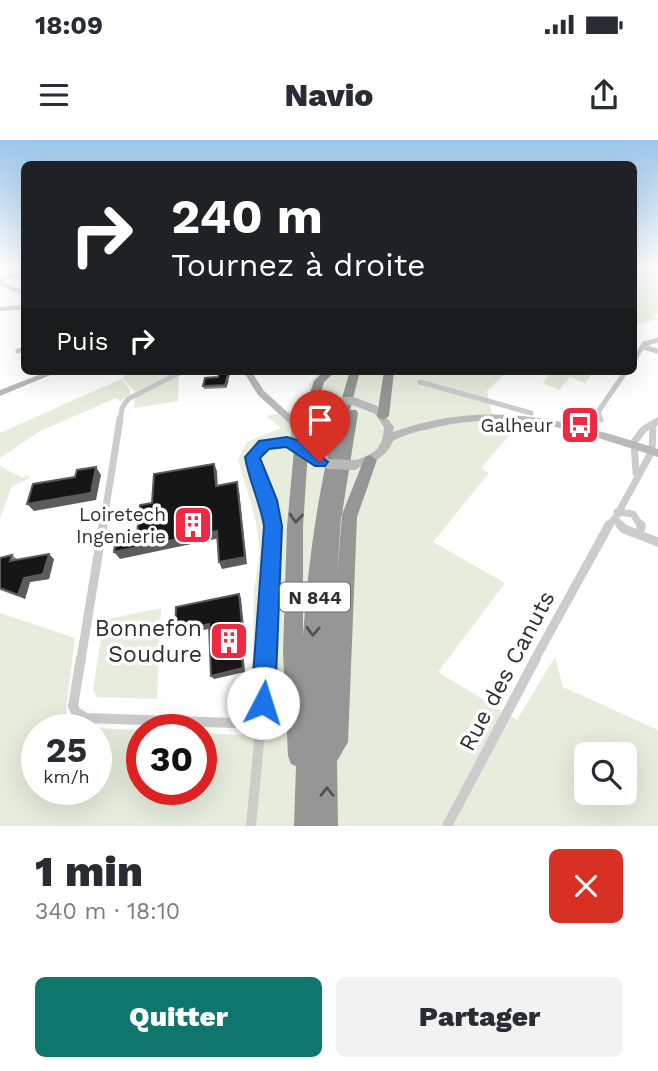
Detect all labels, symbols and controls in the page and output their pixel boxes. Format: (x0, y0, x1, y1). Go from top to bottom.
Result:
text: 18:09 (35, 10, 103, 40)
icon: menu (35, 76, 73, 114)
text: Navio (285, 76, 373, 114)
icon: share (585, 76, 623, 114)
text: 240 m (171, 187, 323, 245)
icon: right (56, 189, 147, 280)
text: Tournez à droite (171, 246, 426, 284)
icon: right (123, 322, 161, 360)
text: Puis (56, 326, 109, 356)
pin (290, 390, 350, 462)
icon: arrive (301, 401, 339, 439)
bus stop icon: Galheur (559, 404, 601, 446)
place label: Galheur (480, 414, 553, 437)
place label: Loiretech Ingenierie (76, 503, 166, 548)
building icon: Loiretech Ingenierie (172, 504, 214, 546)
one-way arrow (288, 512, 303, 523)
road number: N 844 (280, 583, 350, 612)
street label: Rue des Canuts (454, 587, 560, 755)
place label: Bonnefon Soudure (95, 615, 202, 668)
building icon: Bonnefon Soudure (208, 620, 250, 662)
one-way arrow (306, 626, 321, 637)
position arrow (226, 666, 300, 740)
speed limit sign: 30 (126, 714, 217, 805)
text: 25 (46, 729, 87, 771)
map controls (574, 742, 637, 805)
button: search (574, 742, 637, 805)
text: km/h (43, 766, 90, 787)
one-way arrow (319, 786, 334, 797)
text: 1 min (35, 847, 143, 896)
button: close (549, 849, 623, 923)
text: 340 m · 18:10 (35, 898, 180, 925)
button: Quitter (35, 977, 322, 1057)
button: Partager (336, 977, 623, 1057)

